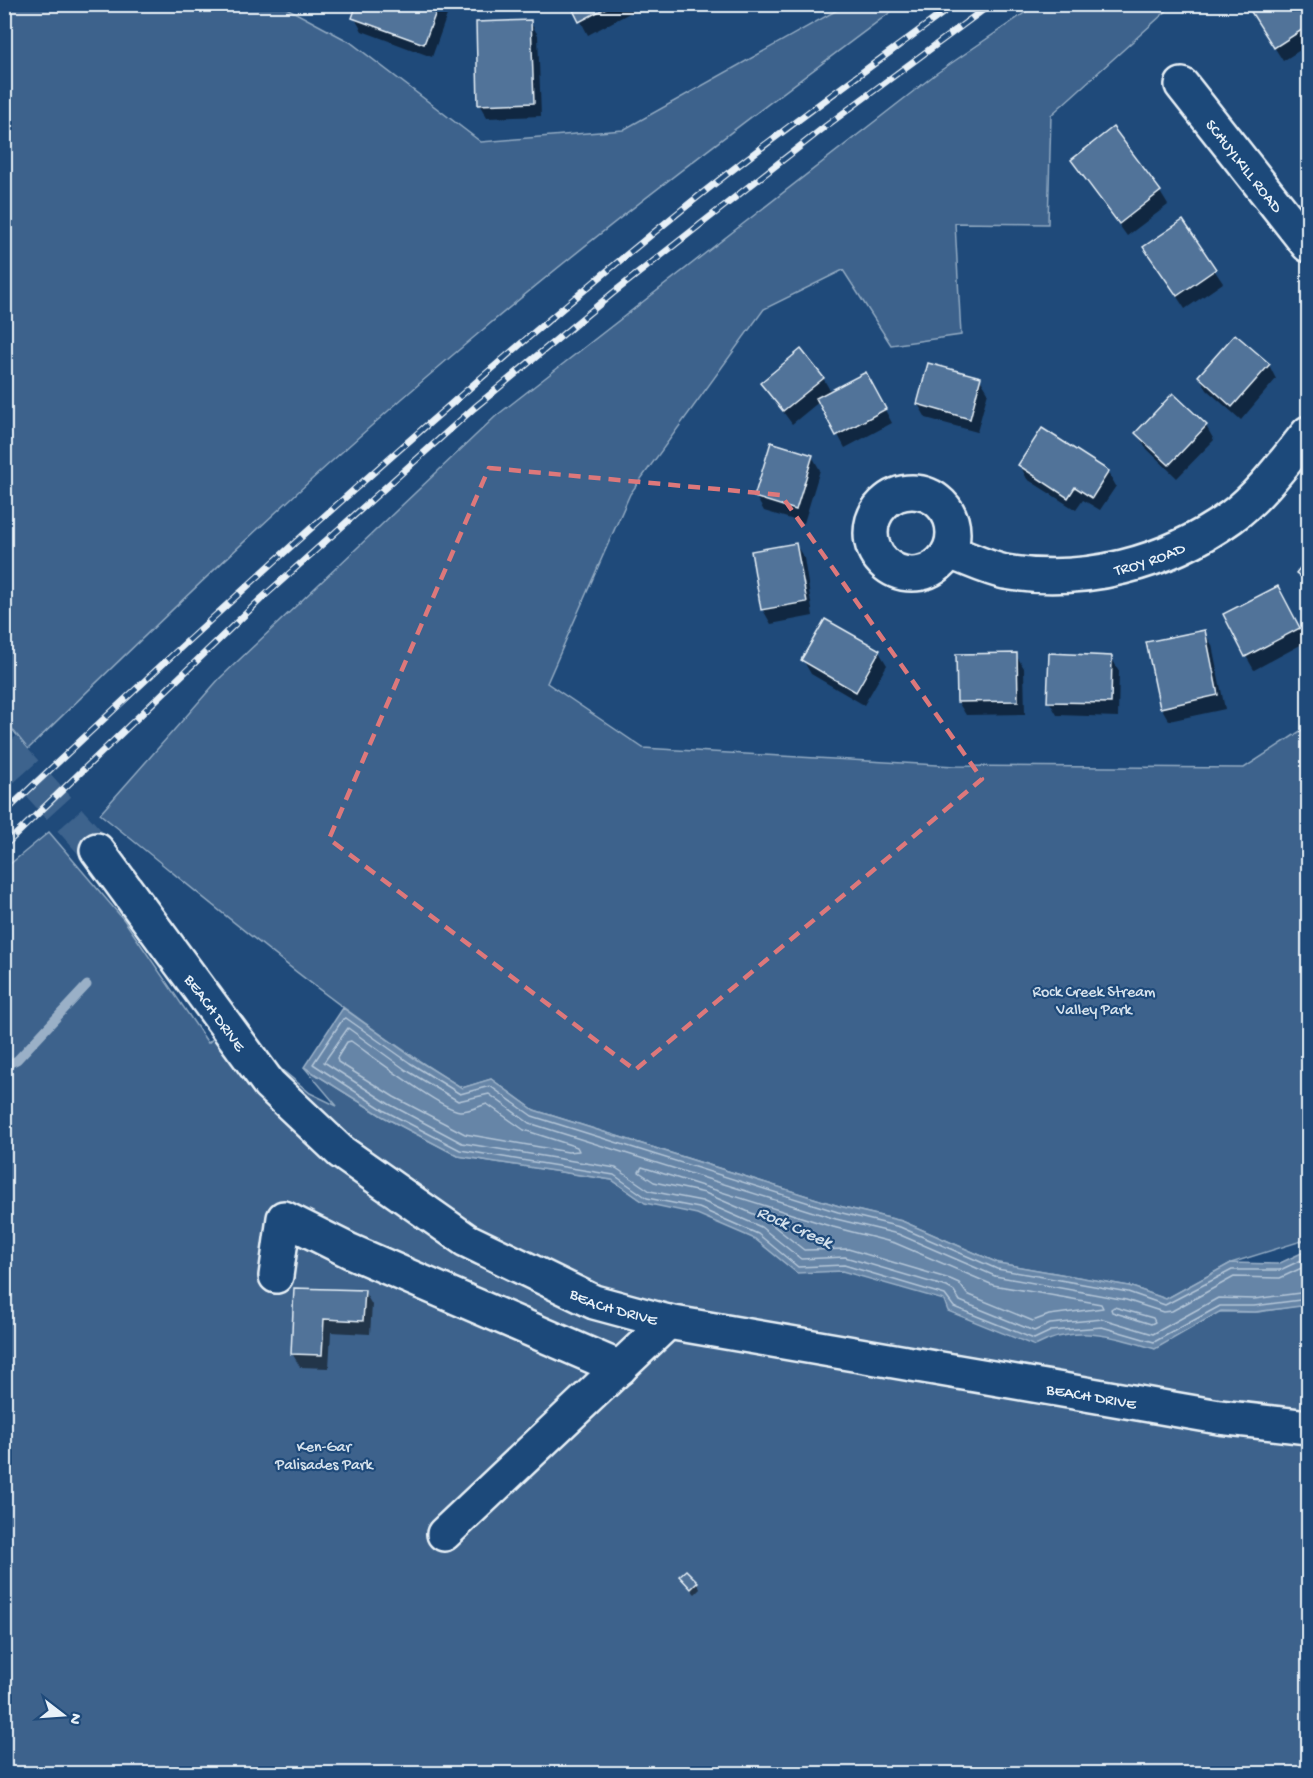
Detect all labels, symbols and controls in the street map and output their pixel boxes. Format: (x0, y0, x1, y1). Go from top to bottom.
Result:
street label: SCHUYLKILL ROAD (1200, 117, 1285, 218)
street label: TROY ROAD (1112, 540, 1189, 582)
street label: BEACH DRIVE (178, 971, 248, 1057)
park label: Rock Creek Stream Valley Park (1033, 984, 1156, 1021)
water label: Rock Creek (753, 1202, 837, 1255)
street label: BEACH DRIVE (565, 1285, 660, 1332)
street label: BEACH DRIVE (1044, 1381, 1138, 1416)
park label: Ken-Gar Palisades Park (274, 1439, 375, 1476)
north arrow (33, 1685, 93, 1745)
text: N (63, 1711, 85, 1727)

